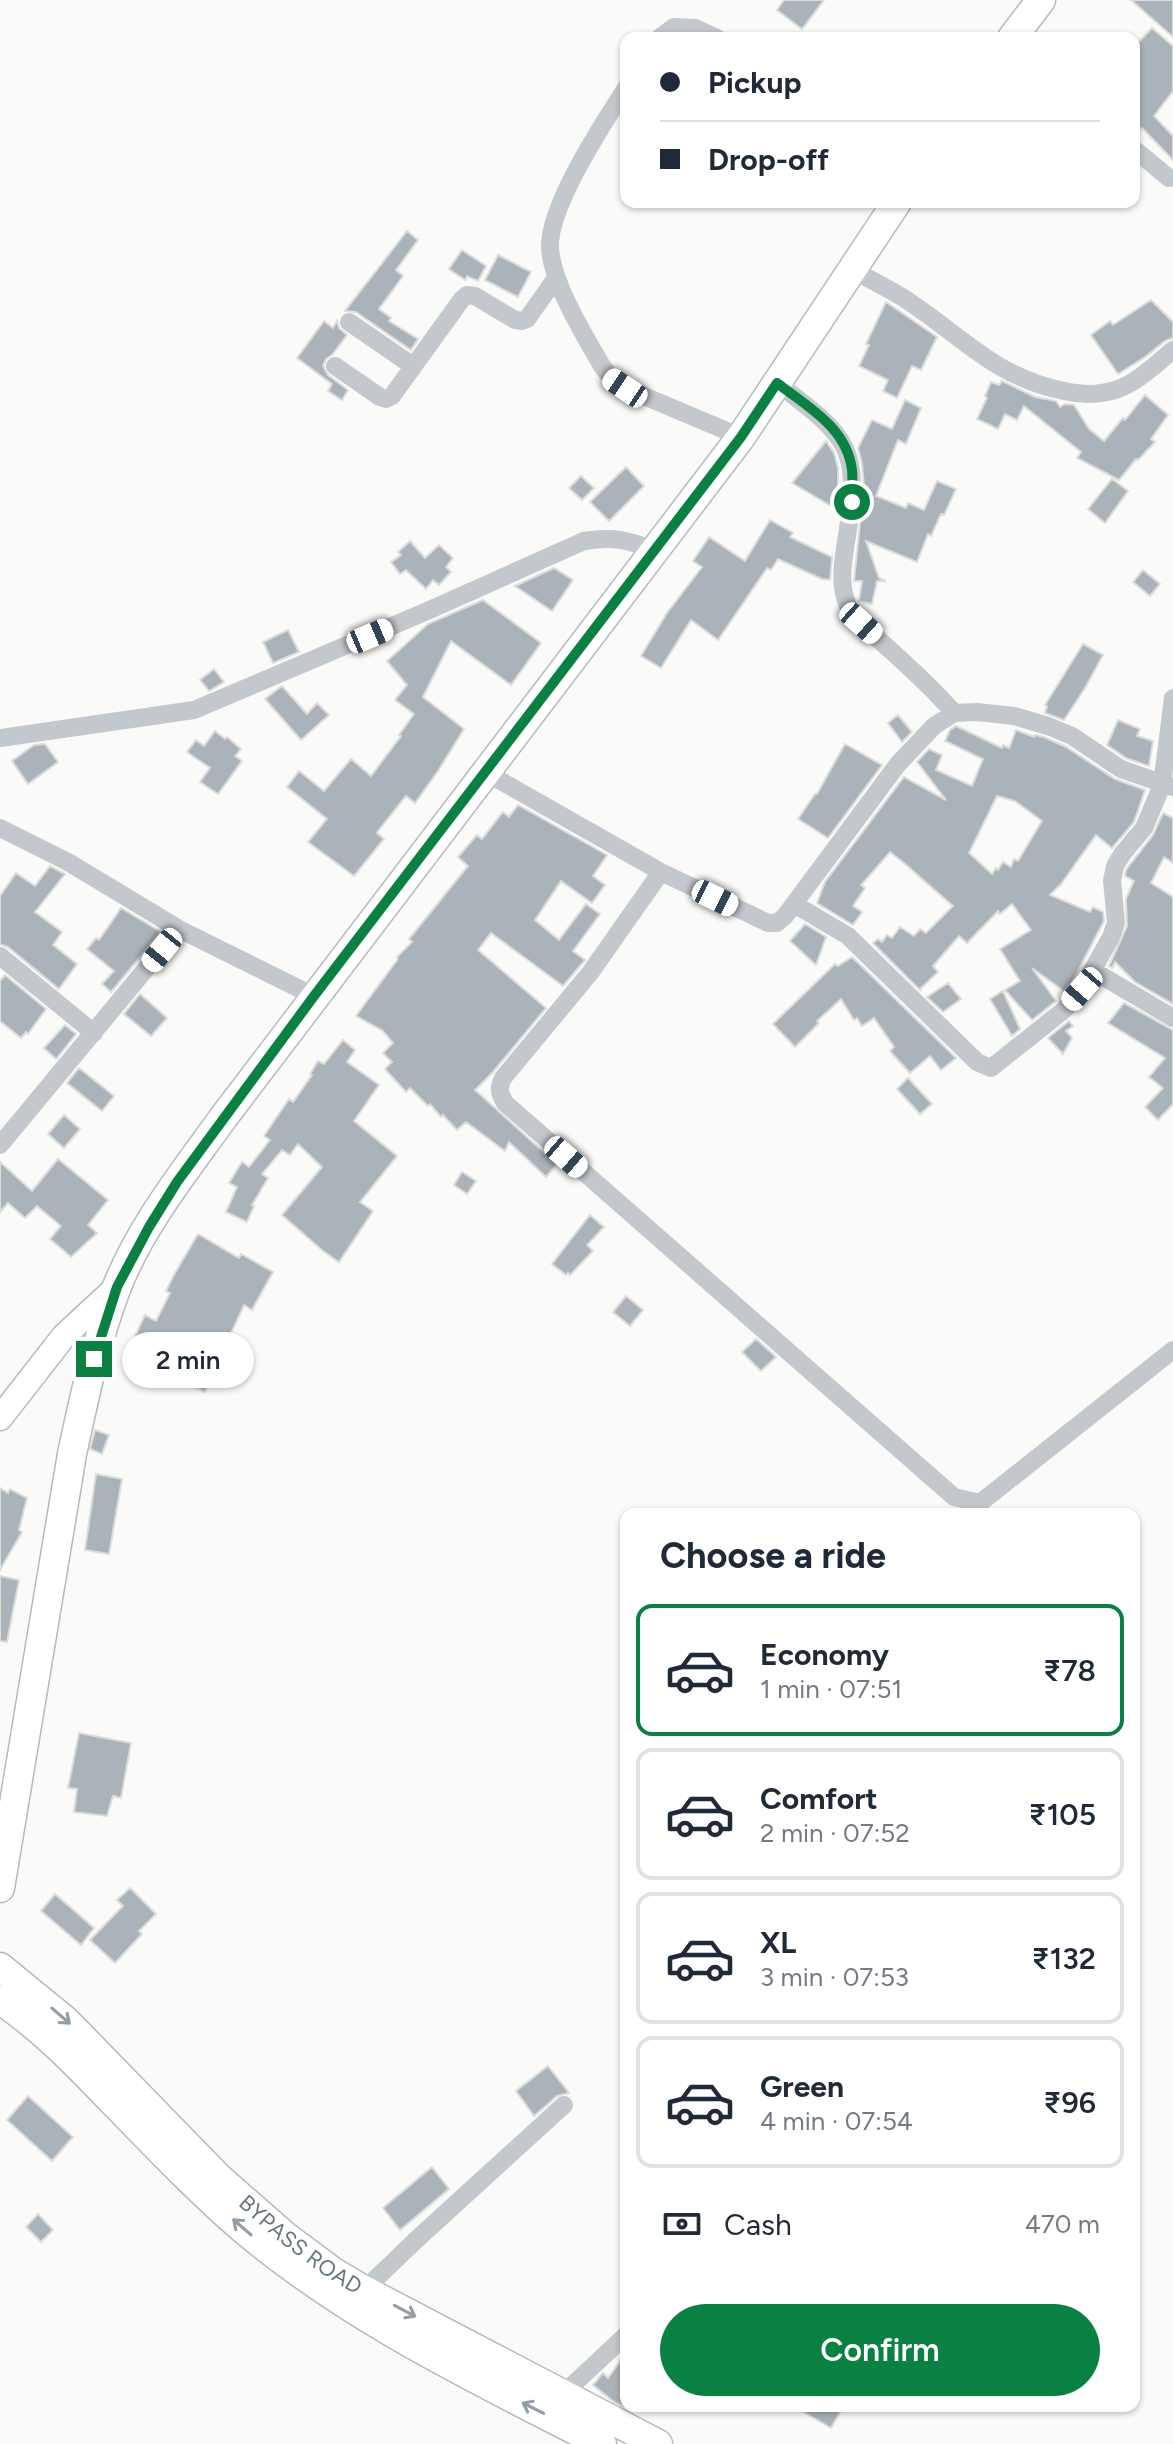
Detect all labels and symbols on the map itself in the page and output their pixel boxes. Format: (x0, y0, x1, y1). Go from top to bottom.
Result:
car (598, 365, 652, 411)
route start (834, 484, 870, 520)
car (835, 598, 887, 648)
car (343, 616, 397, 656)
car (688, 877, 742, 919)
car (138, 924, 186, 976)
car (1057, 963, 1107, 1015)
car (540, 1132, 592, 1182)
callout: 2 min (122, 1331, 254, 1387)
route end (76, 1341, 112, 1377)
one-way arrow (50, 2007, 70, 2025)
street label: BYPASS ROAD (234, 2189, 367, 2299)
one-way arrow (232, 2218, 252, 2236)
one-way arrow (392, 2304, 416, 2320)
one-way arrow (521, 2400, 545, 2415)

